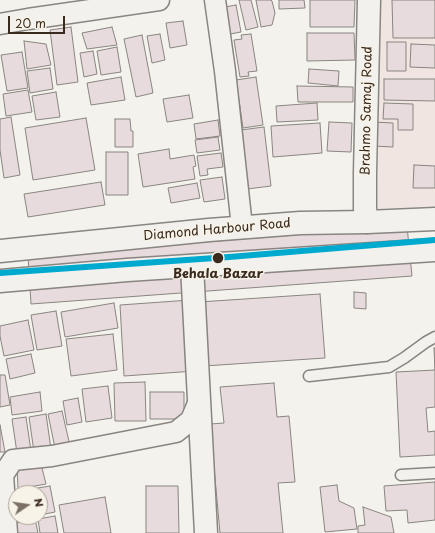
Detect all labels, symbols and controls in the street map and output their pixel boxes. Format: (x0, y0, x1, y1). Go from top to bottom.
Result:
scale bar (10, 8, 67, 34)
text: 20 m (15, 14, 46, 32)
street label: Brahmo Samaj Road (358, 46, 376, 176)
street label: Diamond Harbour Road (143, 216, 291, 244)
marker: Behala Bazar (211, 251, 225, 265)
place label: Behala Bazar (173, 266, 263, 282)
north arrow (8, 485, 48, 525)
text: N (30, 496, 48, 509)

